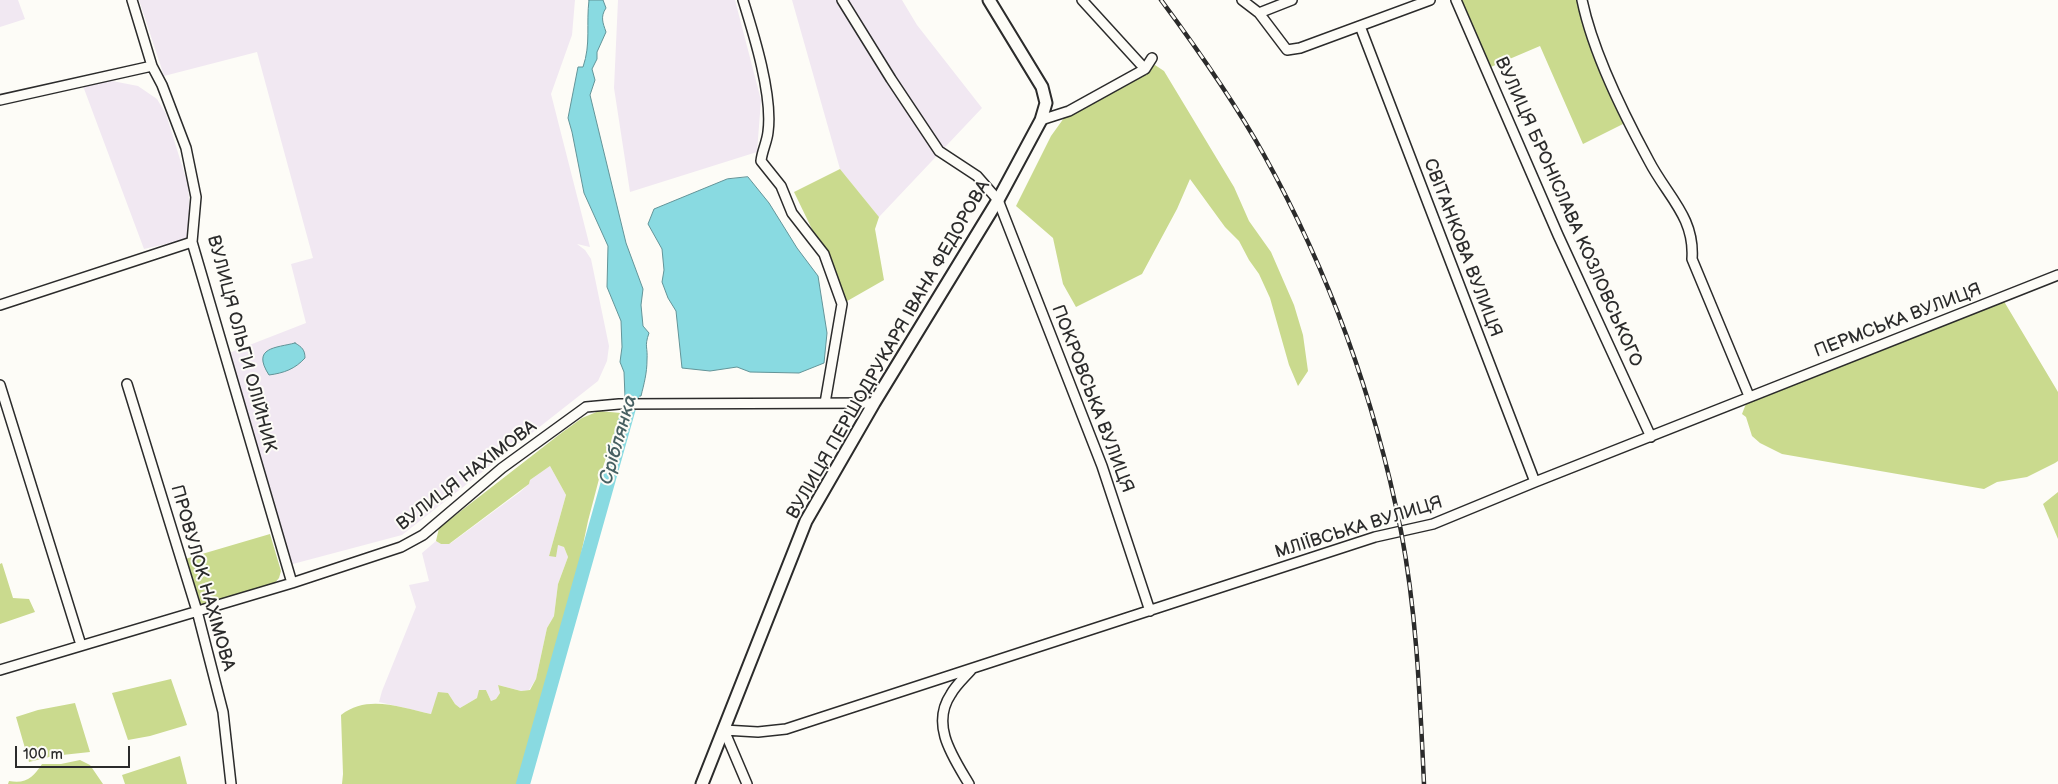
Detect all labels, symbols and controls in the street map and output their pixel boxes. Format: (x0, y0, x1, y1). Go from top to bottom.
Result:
street label: ВУЛИЦЯ БРОНІСЛАВА КОЗЛОВСЬКОГО (1490, 54, 1646, 370)
street label: СВІТАНКОВА ВУЛИЦЯ (1418, 156, 1506, 340)
street label: ВУЛИЦЯ ПЕРШОДРУКАРЯ ІВАНА ФЕДОРОВА (783, 177, 995, 523)
street label: ВУЛИЦЯ ОЛЬГИ ОЛІЙНИК (202, 233, 280, 455)
street label: ПЕРМСЬКА ВУЛИЦЯ (1811, 279, 1985, 363)
street label: ПОКРОВСЬКА ВУЛИЦЯ (1046, 302, 1138, 496)
water label: Сріблянка (595, 393, 643, 487)
street label: ВУЛИЦЯ НАХІМОВА (393, 416, 541, 536)
street label: ПРОВУЛОК НАХІМОВА (165, 483, 239, 673)
street label: МЛІЇВСЬКА ВУЛИЦЯ (1273, 492, 1445, 564)
scale bar (18, 736, 132, 768)
text: 100 m (23, 745, 63, 764)

